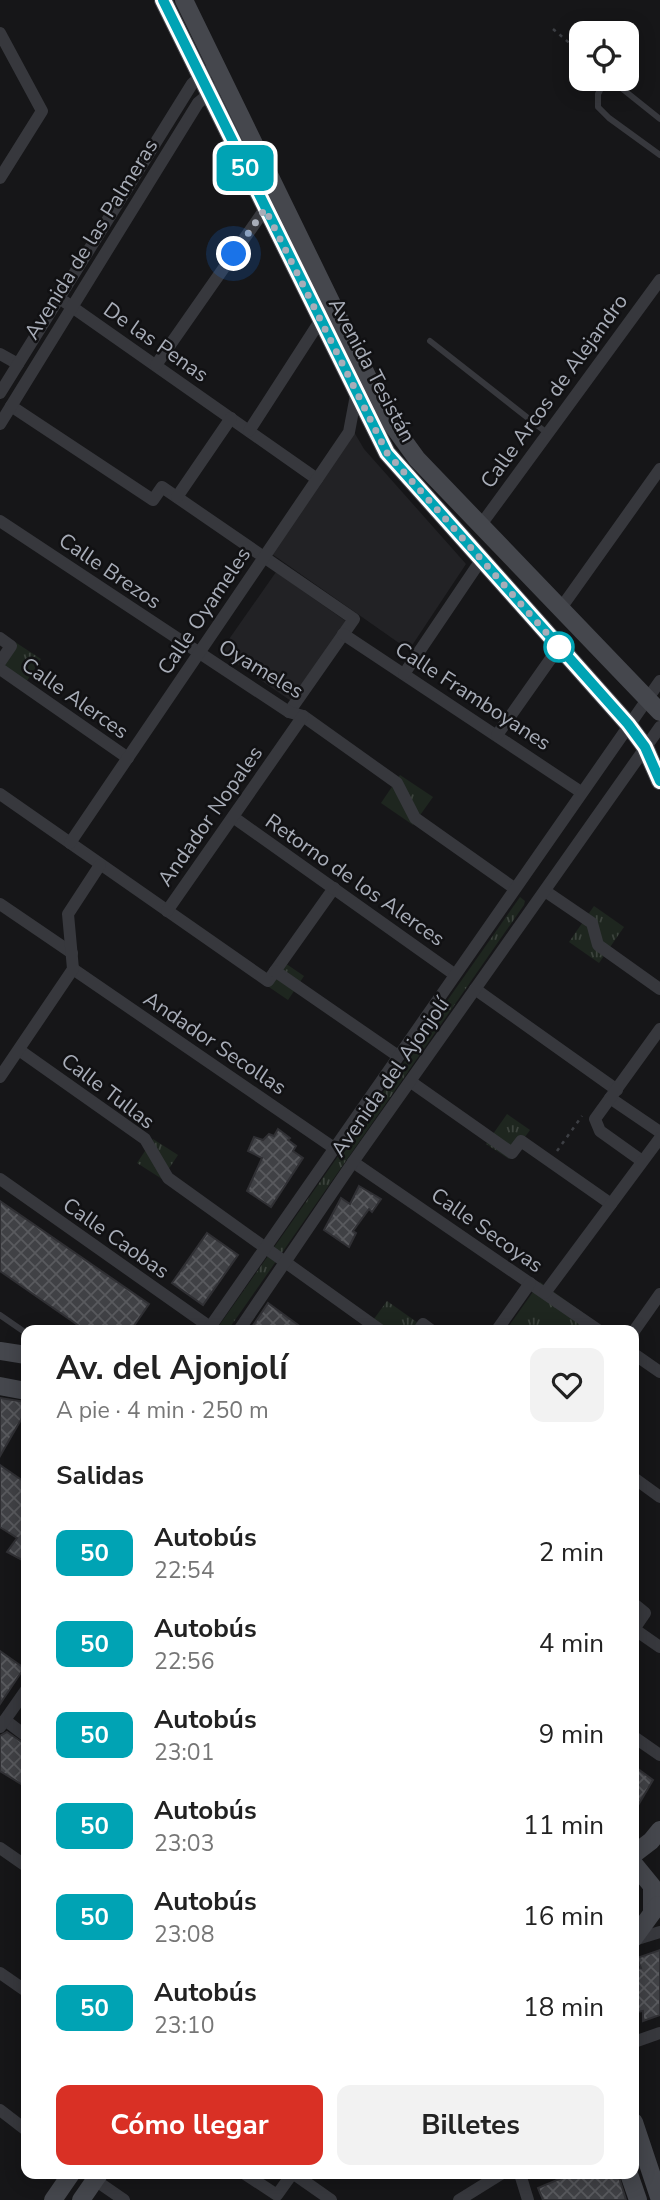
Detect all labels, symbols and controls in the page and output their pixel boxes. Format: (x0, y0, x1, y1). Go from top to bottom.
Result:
map controls (569, 21, 639, 91)
button: locate (569, 21, 639, 91)
street label: Avenida de las Palmeras (18, 133, 164, 345)
line badge: 50 (214, 145, 276, 191)
text: 50 (231, 152, 259, 184)
your location (216, 236, 251, 271)
street label: Calle Arcos de Alejandro (474, 288, 634, 494)
street label: Avenida Tesistán (322, 293, 422, 447)
street label: De las Penas (98, 295, 214, 389)
street label: Calle Brezos (53, 526, 167, 616)
street label: Calle Oyameles (151, 542, 257, 680)
unlabelled marker (544, 632, 574, 662)
street label: Oyameles (213, 633, 309, 705)
street label: Calle Framboyanes (390, 635, 556, 757)
street label: Calle Alerces (16, 651, 134, 745)
street label: Andador Nopales (151, 740, 269, 892)
street label: Retorno de los Alerces (260, 807, 450, 953)
street label: Andador Secollas (138, 985, 292, 1101)
street label: Avenida del Ajonjolí (324, 991, 456, 1162)
street label: Calle Tullas (55, 1047, 161, 1135)
street label: Calle Secoyas (425, 1181, 549, 1279)
street label: Calle Caobas (57, 1191, 175, 1285)
text: Av. del Ajonjolí (56, 1346, 288, 1391)
button: heart (530, 1348, 604, 1422)
text: A pie · 4 min · 250 m (56, 1395, 269, 1426)
text: Salidas (56, 1458, 144, 1493)
text: Autobús (154, 1520, 257, 1555)
text: 2 min (539, 1535, 604, 1570)
text: 50 (80, 1537, 109, 1569)
text: 22:54 (154, 1555, 214, 1586)
text: Autobús (154, 1611, 257, 1646)
text: 4 min (539, 1626, 604, 1661)
text: 50 (80, 1628, 109, 1660)
text: 22:56 (154, 1646, 214, 1677)
text: Autobús (154, 1702, 257, 1737)
text: 9 min (539, 1717, 604, 1752)
text: 50 (80, 1719, 109, 1751)
text: 23:01 (154, 1737, 214, 1768)
text: Autobús (154, 1793, 257, 1828)
text: 11 min (523, 1808, 604, 1843)
text: 50 (80, 1810, 109, 1842)
text: 23:03 (154, 1828, 214, 1859)
text: Autobús (154, 1884, 257, 1919)
text: 16 min (523, 1899, 604, 1934)
text: 50 (80, 1901, 109, 1933)
text: 23:08 (154, 1919, 214, 1950)
text: Autobús (154, 1975, 257, 2010)
text: 18 min (523, 1990, 604, 2025)
text: 50 (80, 1992, 109, 2024)
text: 23:10 (154, 2010, 214, 2041)
button: Cómo llegar (56, 2085, 323, 2165)
button: Billetes (337, 2085, 604, 2165)

